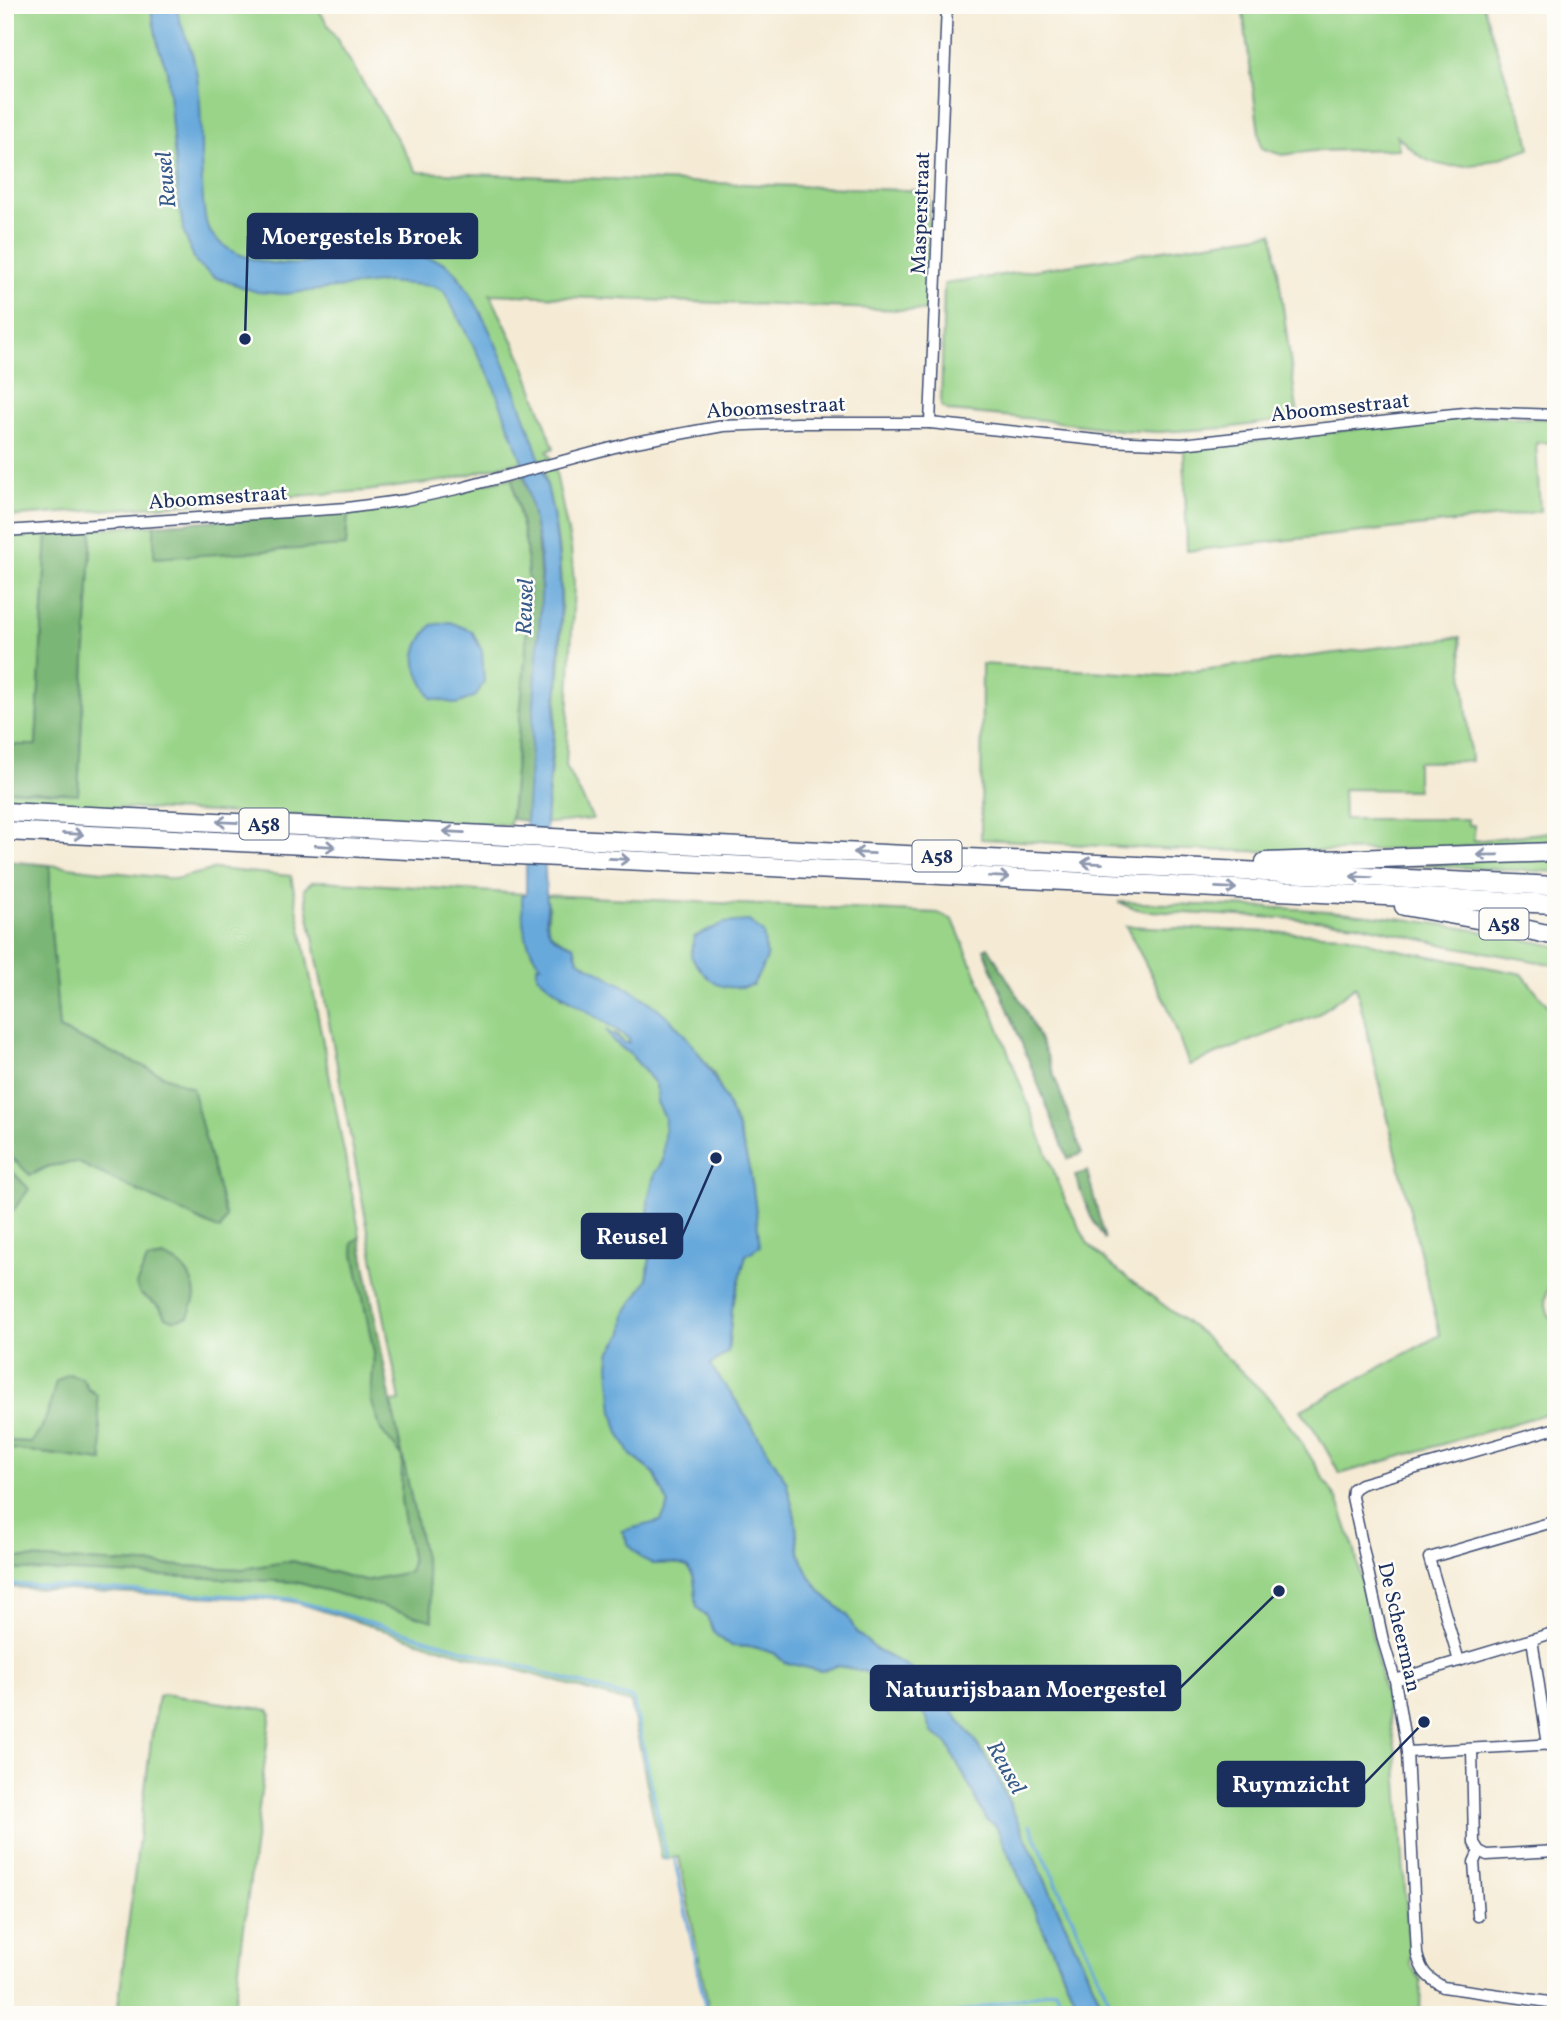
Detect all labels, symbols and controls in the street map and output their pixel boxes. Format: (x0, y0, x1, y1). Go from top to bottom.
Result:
water label: Reusel (149, 150, 185, 209)
street label: Masperstraat (905, 151, 938, 275)
callout: Moergestels Broek (248, 214, 477, 258)
text: Moergestels Broek (262, 222, 463, 254)
street label: Aboomsestraat (1269, 387, 1411, 430)
street label: Aboomsestraat (706, 390, 846, 427)
street label: Aboomsestraat (148, 479, 289, 518)
water label: Reusel (509, 578, 543, 636)
road number: A58 (240, 808, 288, 839)
one-way arrow (215, 815, 238, 828)
one-way arrow (443, 826, 466, 839)
one-way arrow (62, 828, 85, 841)
one-way arrow (313, 839, 336, 852)
road number: A58 (912, 841, 962, 872)
one-way arrow (853, 846, 876, 859)
one-way arrow (1476, 849, 1499, 862)
one-way arrow (608, 853, 631, 866)
one-way arrow (1080, 857, 1103, 870)
one-way arrow (1351, 870, 1373, 883)
one-way arrow (987, 871, 1010, 884)
one-way arrow (1214, 882, 1237, 895)
road number: A58 (1480, 908, 1528, 940)
callout: Reusel (582, 1214, 682, 1258)
text: Reusel (596, 1222, 668, 1254)
street label: De Scheerman (1369, 1559, 1428, 1695)
callout: Natuurijsbaan Moergestel (871, 1666, 1180, 1710)
text: Natuurijsbaan Moergestel (885, 1675, 1167, 1707)
water label: Reusel (978, 1735, 1033, 1801)
callout: Ruymzicht (1218, 1762, 1364, 1806)
text: Ruymzicht (1232, 1770, 1350, 1802)

